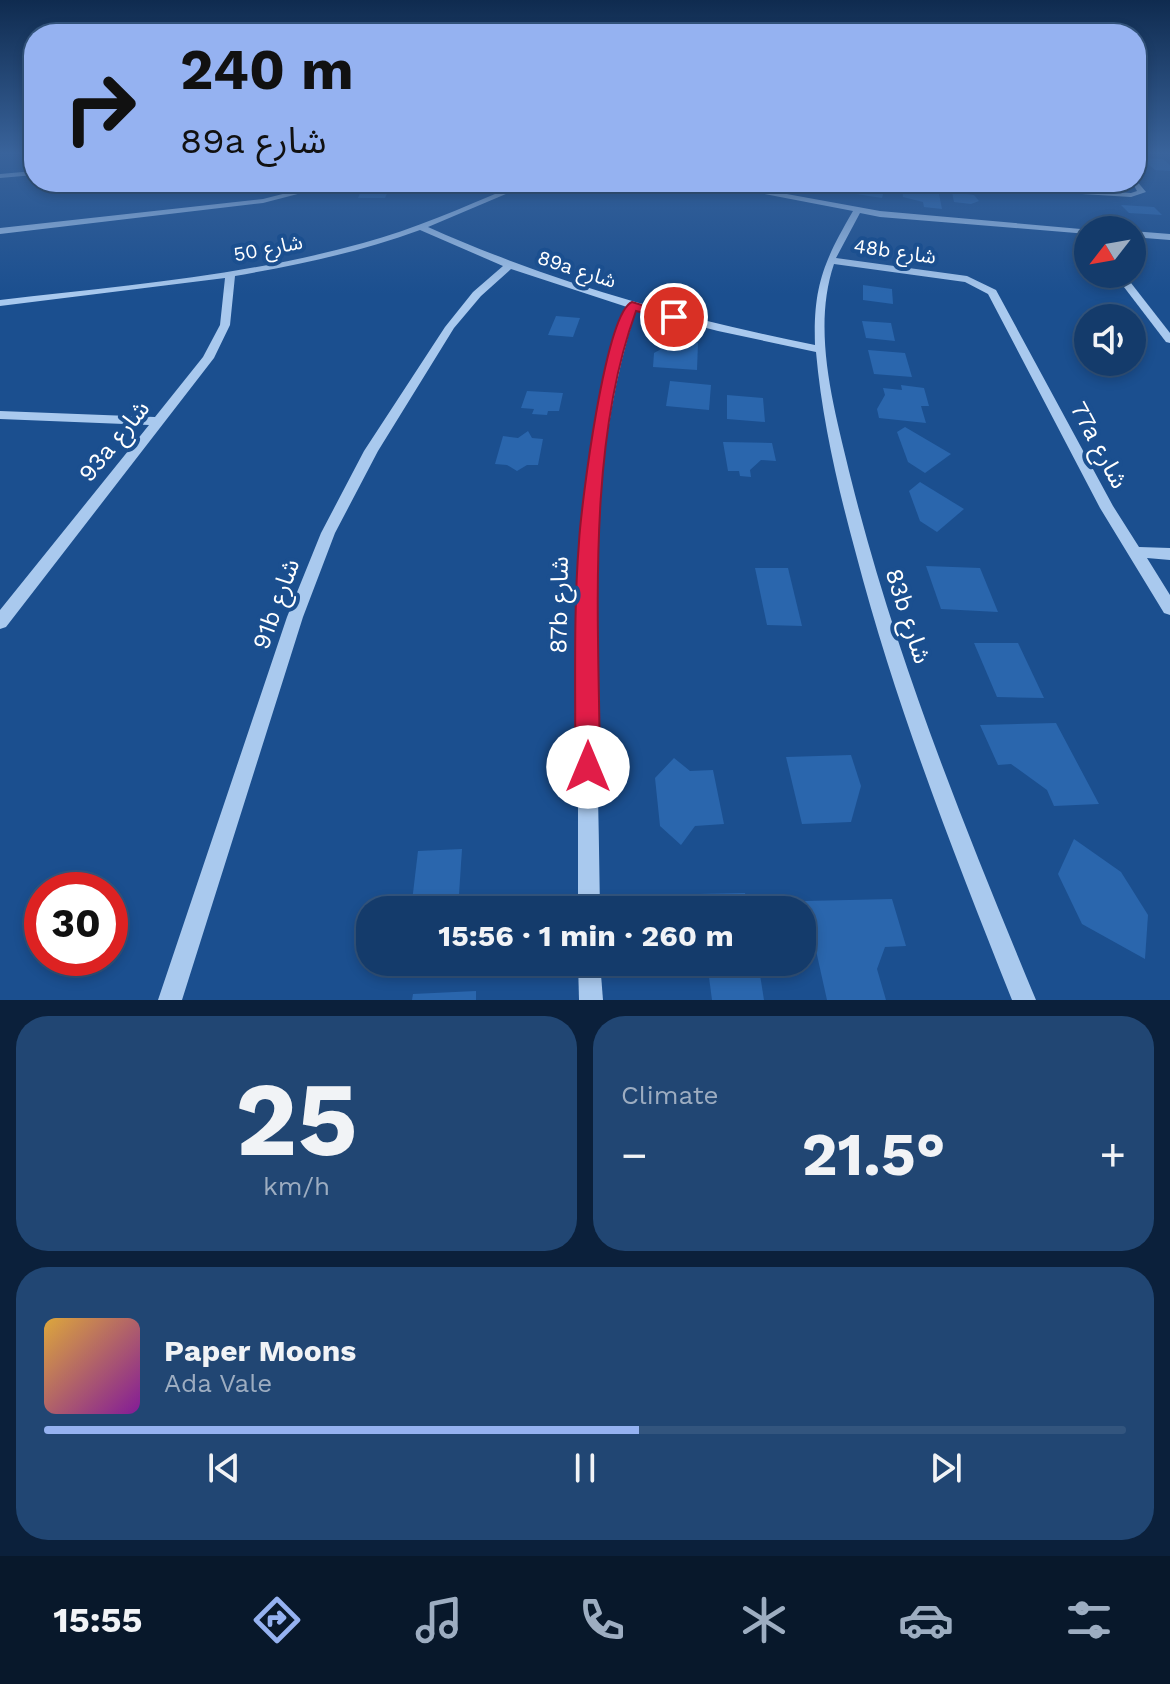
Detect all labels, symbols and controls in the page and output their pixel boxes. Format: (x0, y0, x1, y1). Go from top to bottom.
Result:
text: 240 m (180, 37, 354, 103)
icon: right (48, 56, 152, 160)
text: 89a شارع (180, 120, 326, 162)
north arrow (1074, 216, 1146, 288)
map controls (1074, 216, 1146, 376)
street label: شارع 50 (231, 230, 305, 269)
street label: 48b شارع (852, 233, 938, 272)
street label: 89a شارع (534, 245, 619, 296)
pin (640, 283, 708, 351)
icon: arrive (652, 295, 696, 339)
button: sound (1074, 304, 1146, 376)
street label: 93a شارع (73, 395, 158, 489)
street label: 77a شارع (1062, 397, 1133, 495)
street label: 91b شارع (247, 555, 308, 654)
street label: 87b شارع (544, 556, 577, 654)
street label: 83b شارع (877, 565, 937, 668)
position arrow (546, 725, 630, 809)
speed limit sign: 30 (24, 872, 128, 976)
text: 15:56 · 1 min · 260 m (438, 918, 734, 953)
text: 25 (235, 1058, 358, 1180)
text: Climate (621, 1080, 719, 1110)
text: 21.5° (802, 1119, 945, 1190)
text: − (621, 1129, 648, 1181)
text: + (1099, 1129, 1126, 1181)
text: km/h (263, 1171, 330, 1201)
text: Paper Moons (164, 1333, 356, 1368)
text: Ada Vale (164, 1368, 272, 1398)
icon: previous (202, 1446, 246, 1490)
icon: pause (563, 1446, 607, 1490)
icon: next (924, 1446, 968, 1490)
icon: directions (249, 1592, 305, 1648)
icon: music (411, 1592, 467, 1648)
icon: phone (574, 1592, 630, 1648)
icon: climate (736, 1592, 792, 1648)
icon: car (898, 1592, 954, 1648)
icon: filters (1061, 1592, 1117, 1648)
text: 15:55 (53, 1599, 143, 1641)

